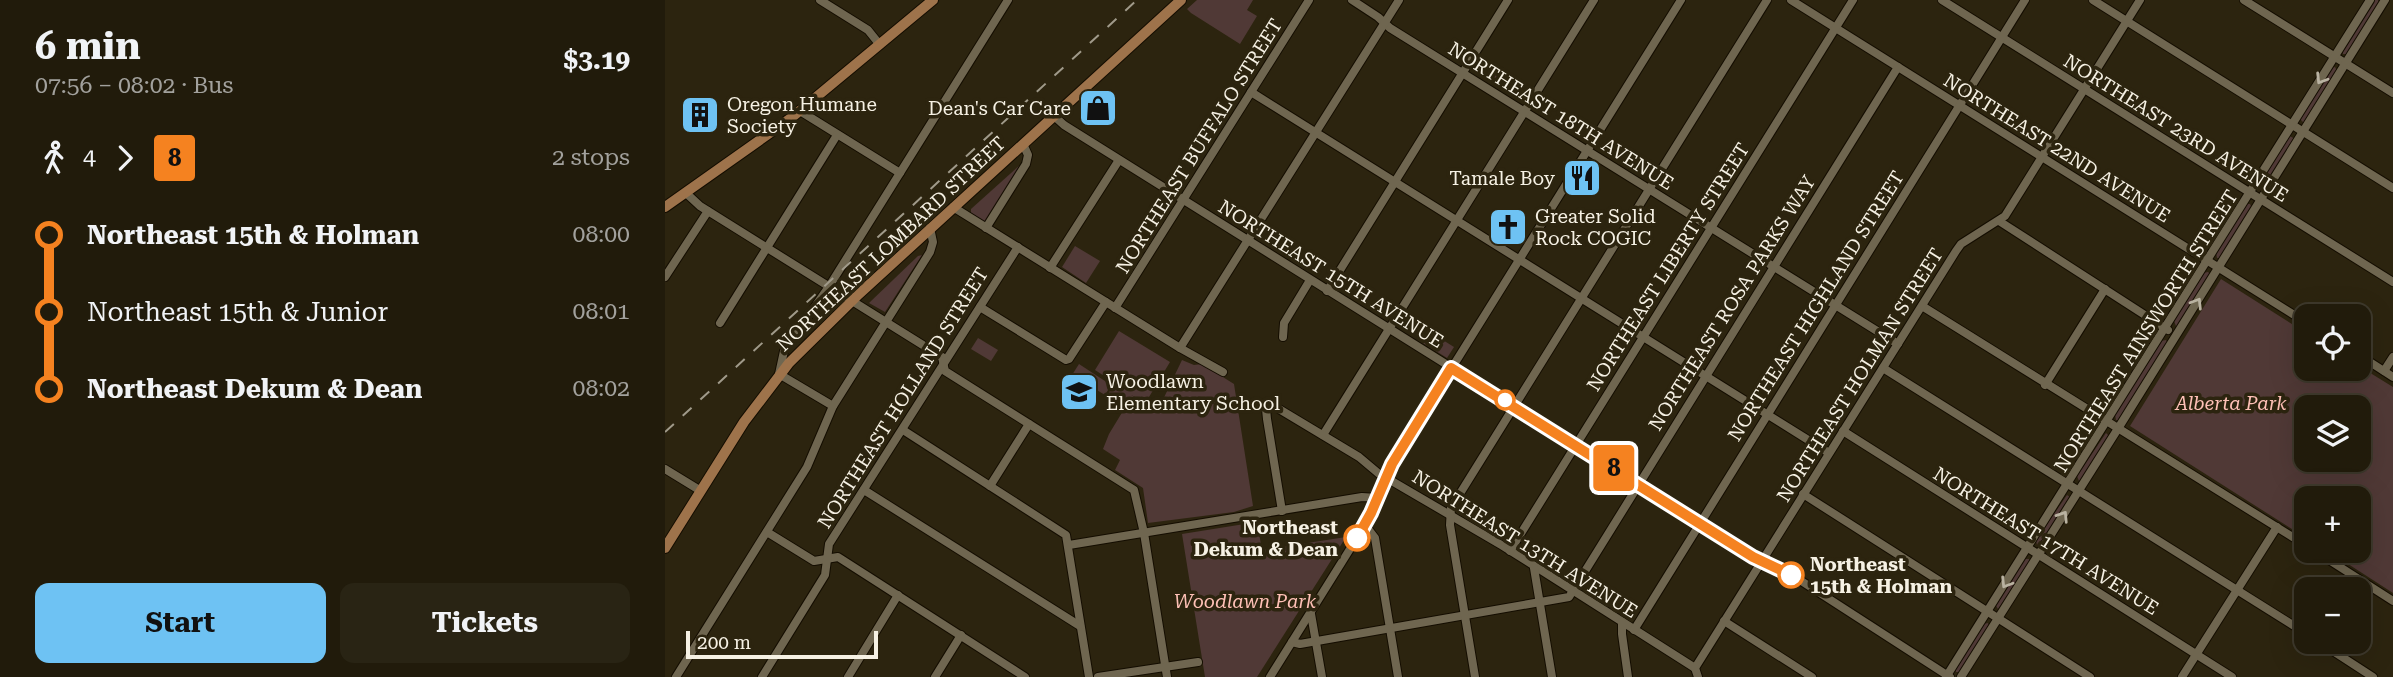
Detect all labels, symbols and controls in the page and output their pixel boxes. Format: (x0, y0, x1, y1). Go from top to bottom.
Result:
street label: NORTHEAST BUFFALO STREET (1111, 14, 1287, 278)
text: 6 min (35, 24, 141, 68)
street label: NORTHEAST 18TH AVENUE (1444, 37, 1678, 195)
text: $3.19 (564, 45, 630, 75)
street label: NORTHEAST 23RD AVENUE (2059, 49, 2293, 207)
street label: NORTHEAST 22ND AVENUE (1939, 69, 2175, 227)
one-way arrow (2317, 71, 2330, 84)
text: 07:56 – 08:02 · Bus (35, 72, 233, 99)
shop icon: Dean's Car Care (1077, 87, 1119, 129)
place label: Oregon Humane Society (727, 93, 877, 138)
building icon: Oregon Humane Society (679, 94, 721, 136)
place label: Dean's Car Care (928, 97, 1071, 120)
street label: NORTHEAST LOMBARD STREET (772, 132, 1010, 356)
icon: walk (35, 139, 73, 177)
icon: forward (106, 139, 144, 177)
street label: NORTHEAST LIBERTY STREET (1582, 139, 1754, 395)
text: 4 (83, 144, 96, 171)
text: 8 (168, 144, 181, 172)
text: 2 stops (552, 144, 630, 171)
restaurant icon: Tamale Boy (1561, 157, 1603, 199)
place label: Tamale Boy (1449, 167, 1556, 190)
street label: NORTHEAST HIGHLAND STREET (1723, 167, 1909, 445)
street label: NORTHEAST ROSA PARKS WAY (1644, 171, 1820, 435)
street label: NORTHEAST AINSWORTH STREET (2049, 186, 2243, 476)
street label: NORTHEAST 15TH AVENUE (1214, 195, 1448, 353)
place label: Greater Solid Rock COGIC (1535, 205, 1656, 250)
church icon: Greater Solid Rock COGIC (1487, 206, 1529, 248)
text: Northeast 15th & Holman (87, 220, 419, 250)
text: 08:00 (573, 221, 630, 248)
street label: NORTHEAST HOLMAN STREET (1772, 244, 1948, 506)
street label: NORTHEAST HOLLAND STREET (813, 263, 993, 533)
text: Northeast 15th & Junior (87, 297, 388, 327)
one-way arrow (2188, 297, 2201, 310)
text: 08:01 (573, 298, 630, 325)
map controls (2294, 304, 2371, 654)
button: locate (2294, 304, 2371, 381)
place label: Woodlawn Elementary School (1106, 370, 1280, 415)
school or university icon: Woodlawn Elementary School (1058, 371, 1100, 413)
text: Northeast Dekum & Dean (87, 374, 423, 404)
text: 08:02 (573, 375, 630, 402)
unlabelled marker (1495, 390, 1515, 410)
park label: Alberta Park (2174, 392, 2287, 415)
button: layers (2294, 395, 2371, 472)
line badge: 8 (1591, 445, 1637, 491)
text: 8 (1607, 454, 1621, 482)
street label: NORTHEAST 17TH AVENUE (1929, 462, 2163, 620)
street label: NORTHEAST 13TH AVENUE (1408, 465, 1642, 623)
button: + (2294, 486, 2371, 563)
one-way arrow (2055, 511, 2067, 524)
place label: Northeast Dekum & Dean (1193, 516, 1338, 561)
marker: Northeast Dekum & Dean (1344, 525, 1370, 551)
place label: Northeast 15th & Holman (1810, 553, 1952, 598)
marker: Northeast 15th & Holman (1778, 562, 1804, 588)
one-way arrow (2001, 576, 2014, 589)
button: − (2294, 577, 2371, 654)
button: Start (35, 583, 326, 663)
button: Tickets (340, 583, 630, 663)
park label: Woodlawn Park (1174, 590, 1317, 613)
scale bar (686, 628, 879, 660)
text: 200 m (697, 631, 751, 654)

